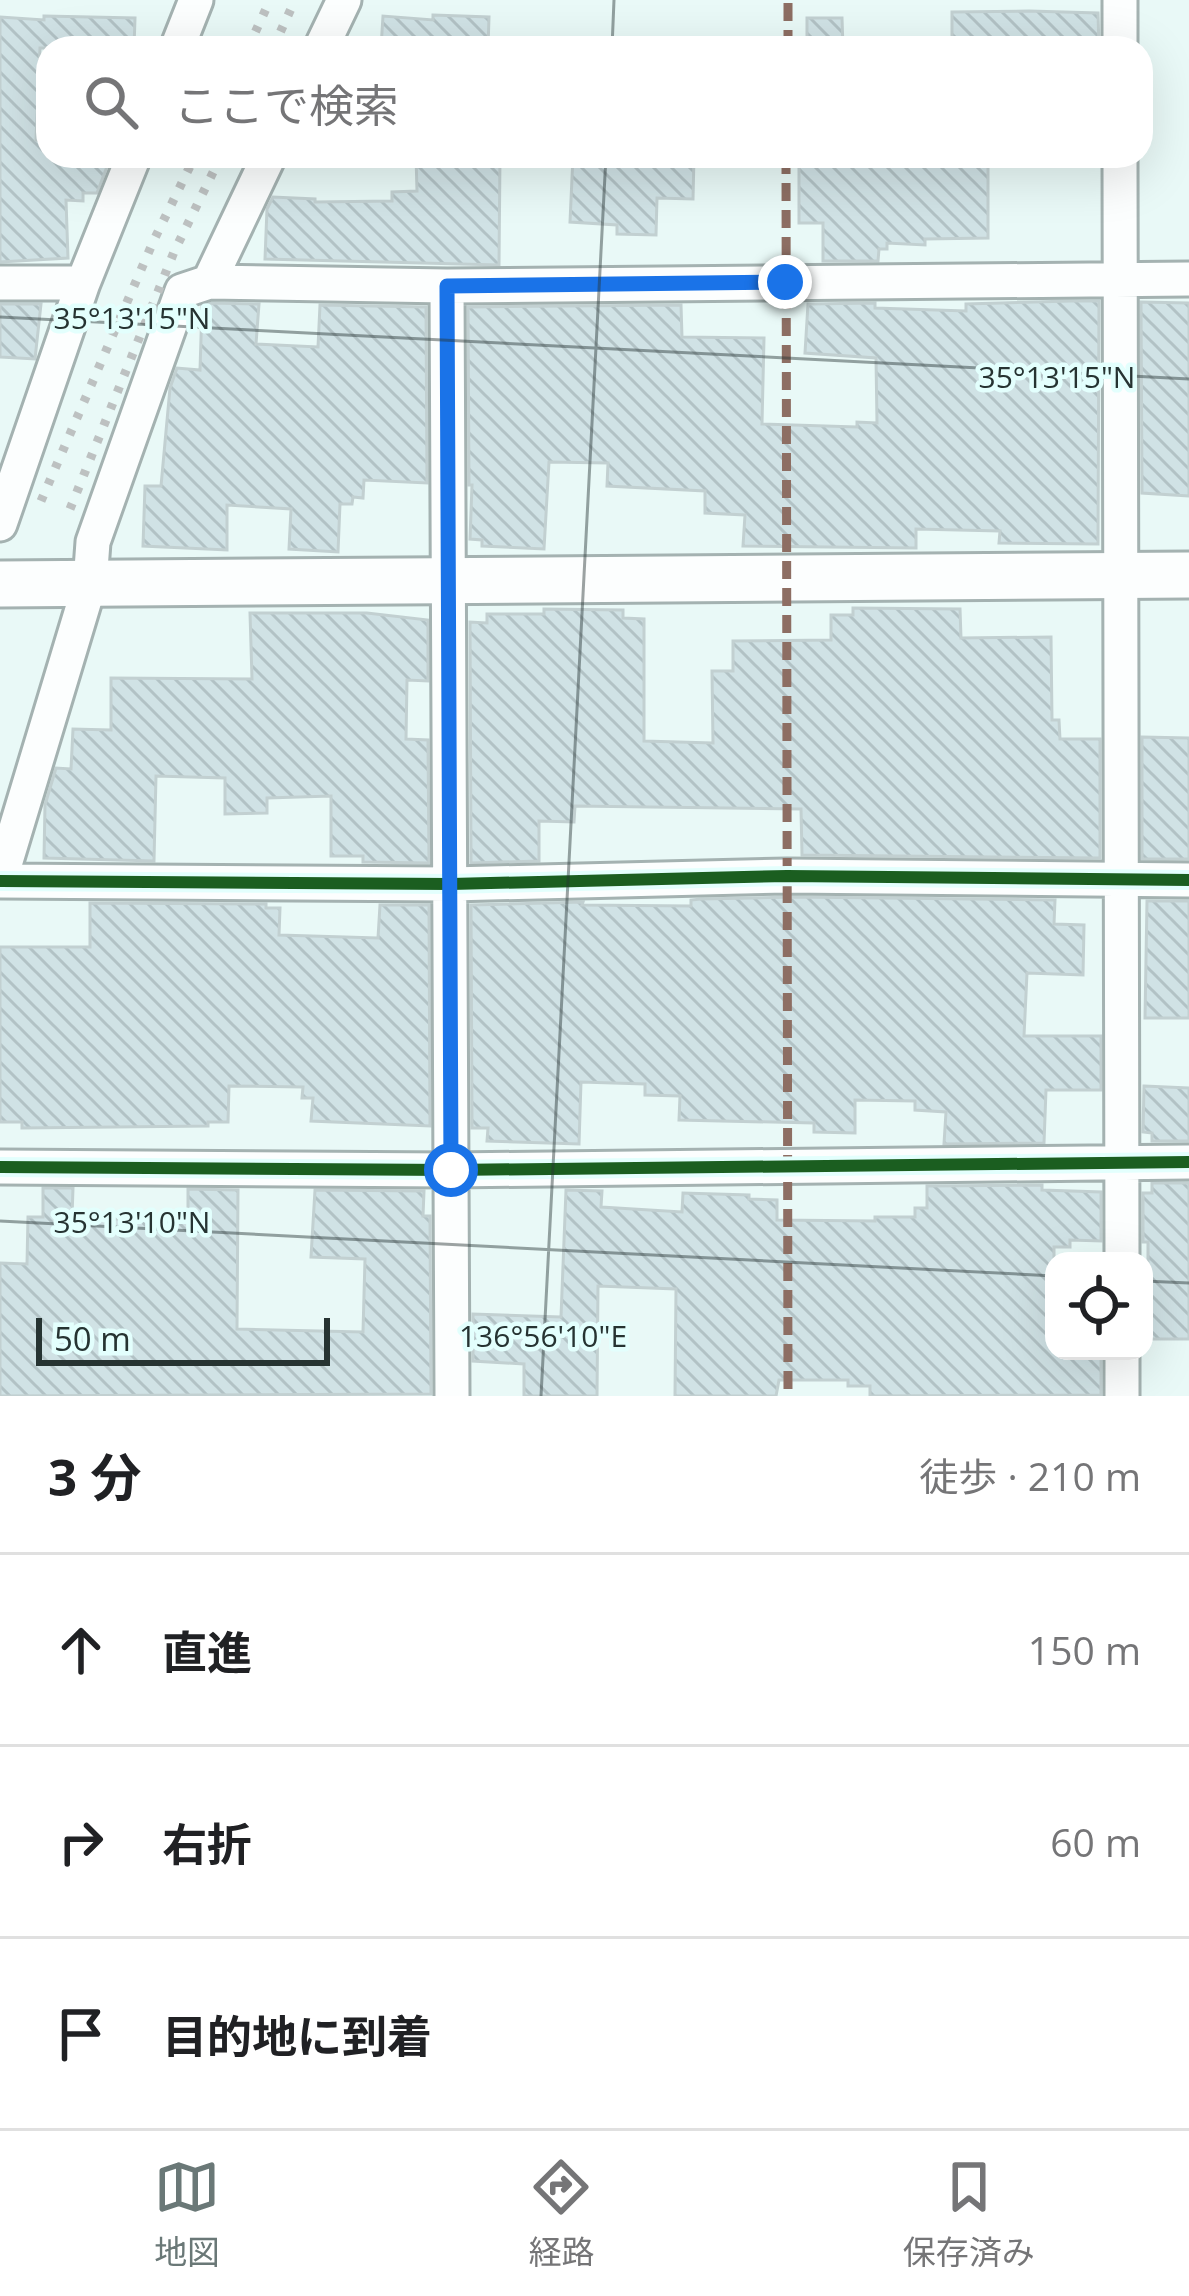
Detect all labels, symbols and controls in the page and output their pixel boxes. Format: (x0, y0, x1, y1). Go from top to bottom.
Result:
search box (36, 36, 1153, 168)
icon: search (78, 69, 144, 135)
text: ここで検索 (174, 74, 399, 135)
route end (758, 255, 812, 309)
text: 35°13'15"N (54, 297, 210, 338)
text: 35°13'15"N (979, 356, 1135, 397)
route start (424, 1143, 478, 1197)
text: 35°13'10"N (54, 1201, 210, 1242)
map controls (1045, 1252, 1153, 1360)
button: locate (1045, 1252, 1153, 1360)
scale bar (36, 1312, 330, 1365)
text: 136°56'10"E (459, 1315, 627, 1356)
text: 50 m (54, 1316, 131, 1361)
text: 3 分 (48, 1441, 141, 1511)
text: 徒歩 · 210 m (919, 1449, 1141, 1502)
icon: ahead (48, 1617, 114, 1683)
text: 直進 (162, 1621, 252, 1682)
text: 150 m (1028, 1623, 1141, 1676)
icon: right (48, 1809, 114, 1875)
text: 右折 (162, 1813, 252, 1874)
text: 60 m (1050, 1815, 1141, 1868)
icon: arrive (48, 2001, 114, 2067)
text: 目的地に到着 (162, 2005, 432, 2066)
tab: 地図 (154, 2154, 220, 2274)
tab: 経路 (528, 2154, 594, 2274)
tab: 保存済み (903, 2154, 1035, 2274)

